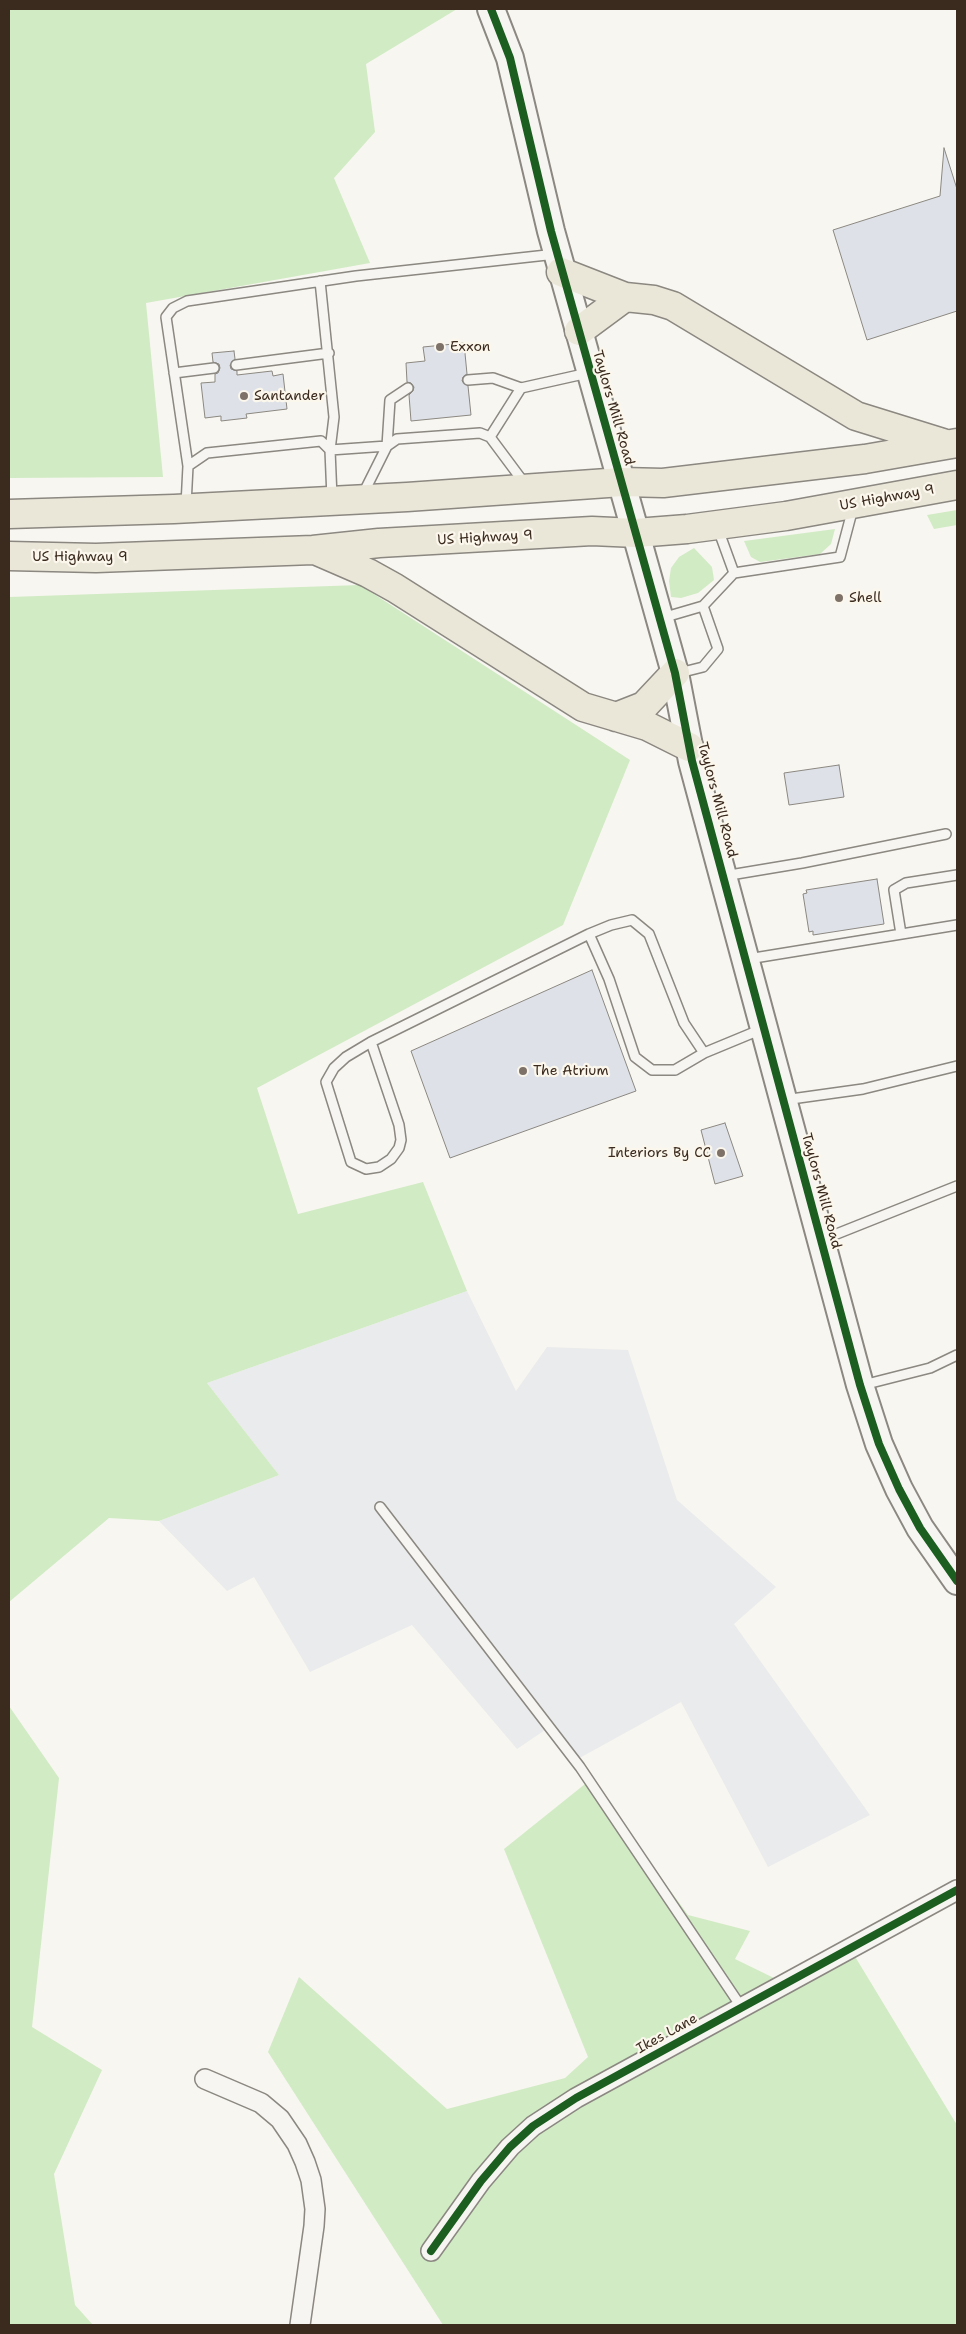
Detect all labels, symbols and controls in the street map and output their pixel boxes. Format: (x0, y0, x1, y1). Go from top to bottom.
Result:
place label: Exxon (450, 339, 490, 355)
marker: Exxon (434, 341, 446, 353)
street label: Taylors Mill Road (589, 348, 637, 468)
place label: Santander (254, 388, 325, 404)
marker: Santander (238, 390, 250, 402)
street label: US Highway 9 (838, 481, 936, 515)
street label: US Highway 9 (437, 527, 533, 549)
street label: US Highway 9 (32, 549, 128, 565)
place label: Shell (849, 590, 882, 606)
marker: Shell (833, 592, 845, 604)
street label: Taylors Mill Road (693, 740, 741, 860)
place label: The Atrium (533, 1063, 608, 1079)
marker: The Atrium (517, 1065, 529, 1077)
street label: Taylors Mill Road (797, 1131, 845, 1251)
place label: Interiors By CC (608, 1145, 711, 1161)
marker: Interiors By CC (715, 1147, 727, 1159)
street label: Ikes Lane (634, 2010, 700, 2058)

